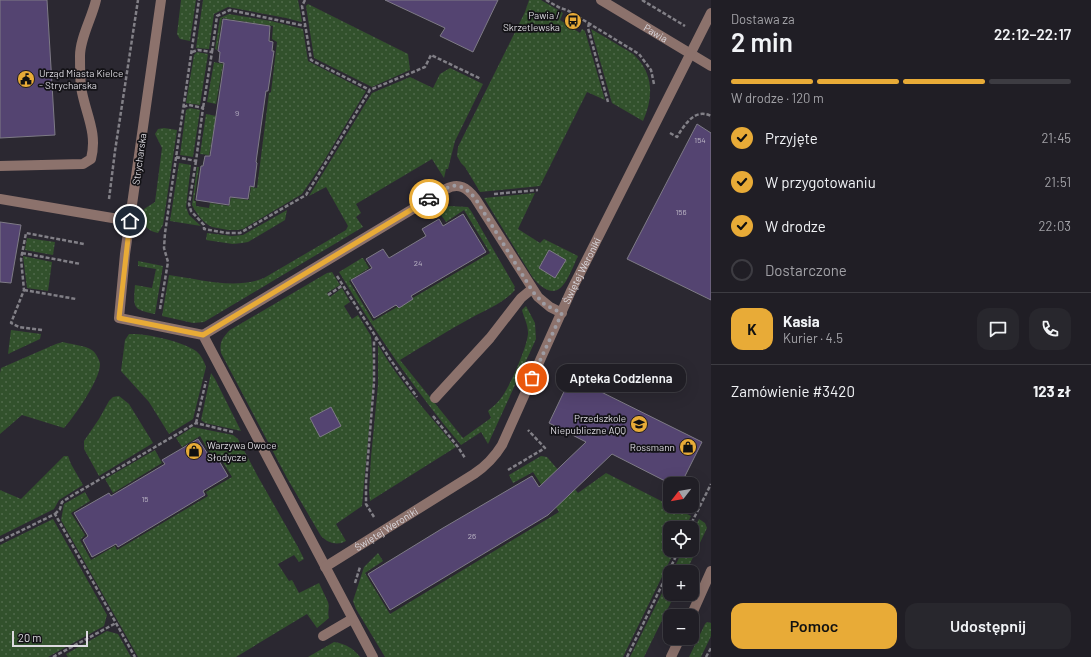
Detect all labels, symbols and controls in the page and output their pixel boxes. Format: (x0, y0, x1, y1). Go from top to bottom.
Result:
place label: Pawia / Skrzetlewska (503, 9, 560, 33)
bus stop icon: Pawia / Skrzetlewska (563, 11, 583, 31)
text: Dostawa za (731, 11, 795, 27)
street label: Pawia (642, 21, 670, 45)
text: 22:12–22:17 (994, 25, 1071, 43)
text: 2 min (731, 26, 793, 57)
place label: Urząd Miasta Kielce - Strycharska (39, 67, 123, 91)
public building icon: Urząd Miasta Kielce - Strycharska (16, 69, 36, 89)
text: W drodze · 120 m (731, 90, 824, 106)
house number: 9 (235, 108, 239, 118)
icon: check (731, 127, 753, 149)
text: Przyjęte (765, 129, 818, 147)
text: 21:45 (1041, 130, 1071, 146)
street label: Strycharska (129, 132, 149, 186)
house number: 154 (694, 135, 706, 145)
icon: check (731, 171, 753, 193)
text: W przygotowaniu (765, 173, 876, 191)
text: 21:51 (1044, 174, 1071, 190)
courier (409, 179, 449, 219)
icon: car (418, 188, 440, 210)
pin (113, 204, 147, 238)
house number: 156 (675, 207, 687, 217)
icon: home (119, 210, 141, 232)
icon: check (731, 215, 753, 237)
text: W drodze (765, 217, 826, 235)
text: 22:03 (1039, 218, 1071, 234)
street label: Świętej Weroniki (560, 235, 603, 306)
house number: 24 (414, 258, 422, 268)
text: Dostarczone (765, 261, 847, 279)
button: chat (977, 308, 1019, 350)
button: phone (1029, 308, 1071, 350)
text: Kasia (783, 312, 820, 330)
text: K (747, 320, 757, 338)
text: Kurier · 4.5 (783, 330, 843, 346)
pin (515, 361, 549, 395)
callout: Apteka Codzienna (556, 364, 686, 392)
icon: bag (521, 367, 543, 389)
text: Apteka Codzienna (569, 370, 673, 386)
text: Zamówienie #3420 (731, 382, 855, 400)
text: 123 zł (1033, 382, 1071, 400)
place label: Przedszkole Niepubliczne AQQ (550, 412, 626, 436)
school or university icon: Przedszkole Niepubliczne AQQ (629, 414, 649, 434)
shop icon: Rossmann (678, 437, 698, 457)
place label: Warzywa Owoce Słodycze (207, 439, 277, 463)
shop icon: Warzywa Owoce Słodycze (184, 441, 204, 461)
place label: Rossmann (630, 441, 675, 453)
north arrow (663, 477, 699, 513)
map controls (663, 477, 699, 645)
house number: 15 (142, 494, 148, 504)
street label: Świętej Weroniki (352, 505, 420, 553)
button: locate (663, 521, 699, 557)
house number: 26 (468, 531, 476, 541)
button: + (663, 565, 699, 601)
button: Pomoc (731, 603, 897, 649)
button: Udostępnij (905, 603, 1071, 649)
button: − (663, 609, 699, 645)
scale bar (12, 629, 88, 648)
text: 20 m (18, 631, 41, 644)

